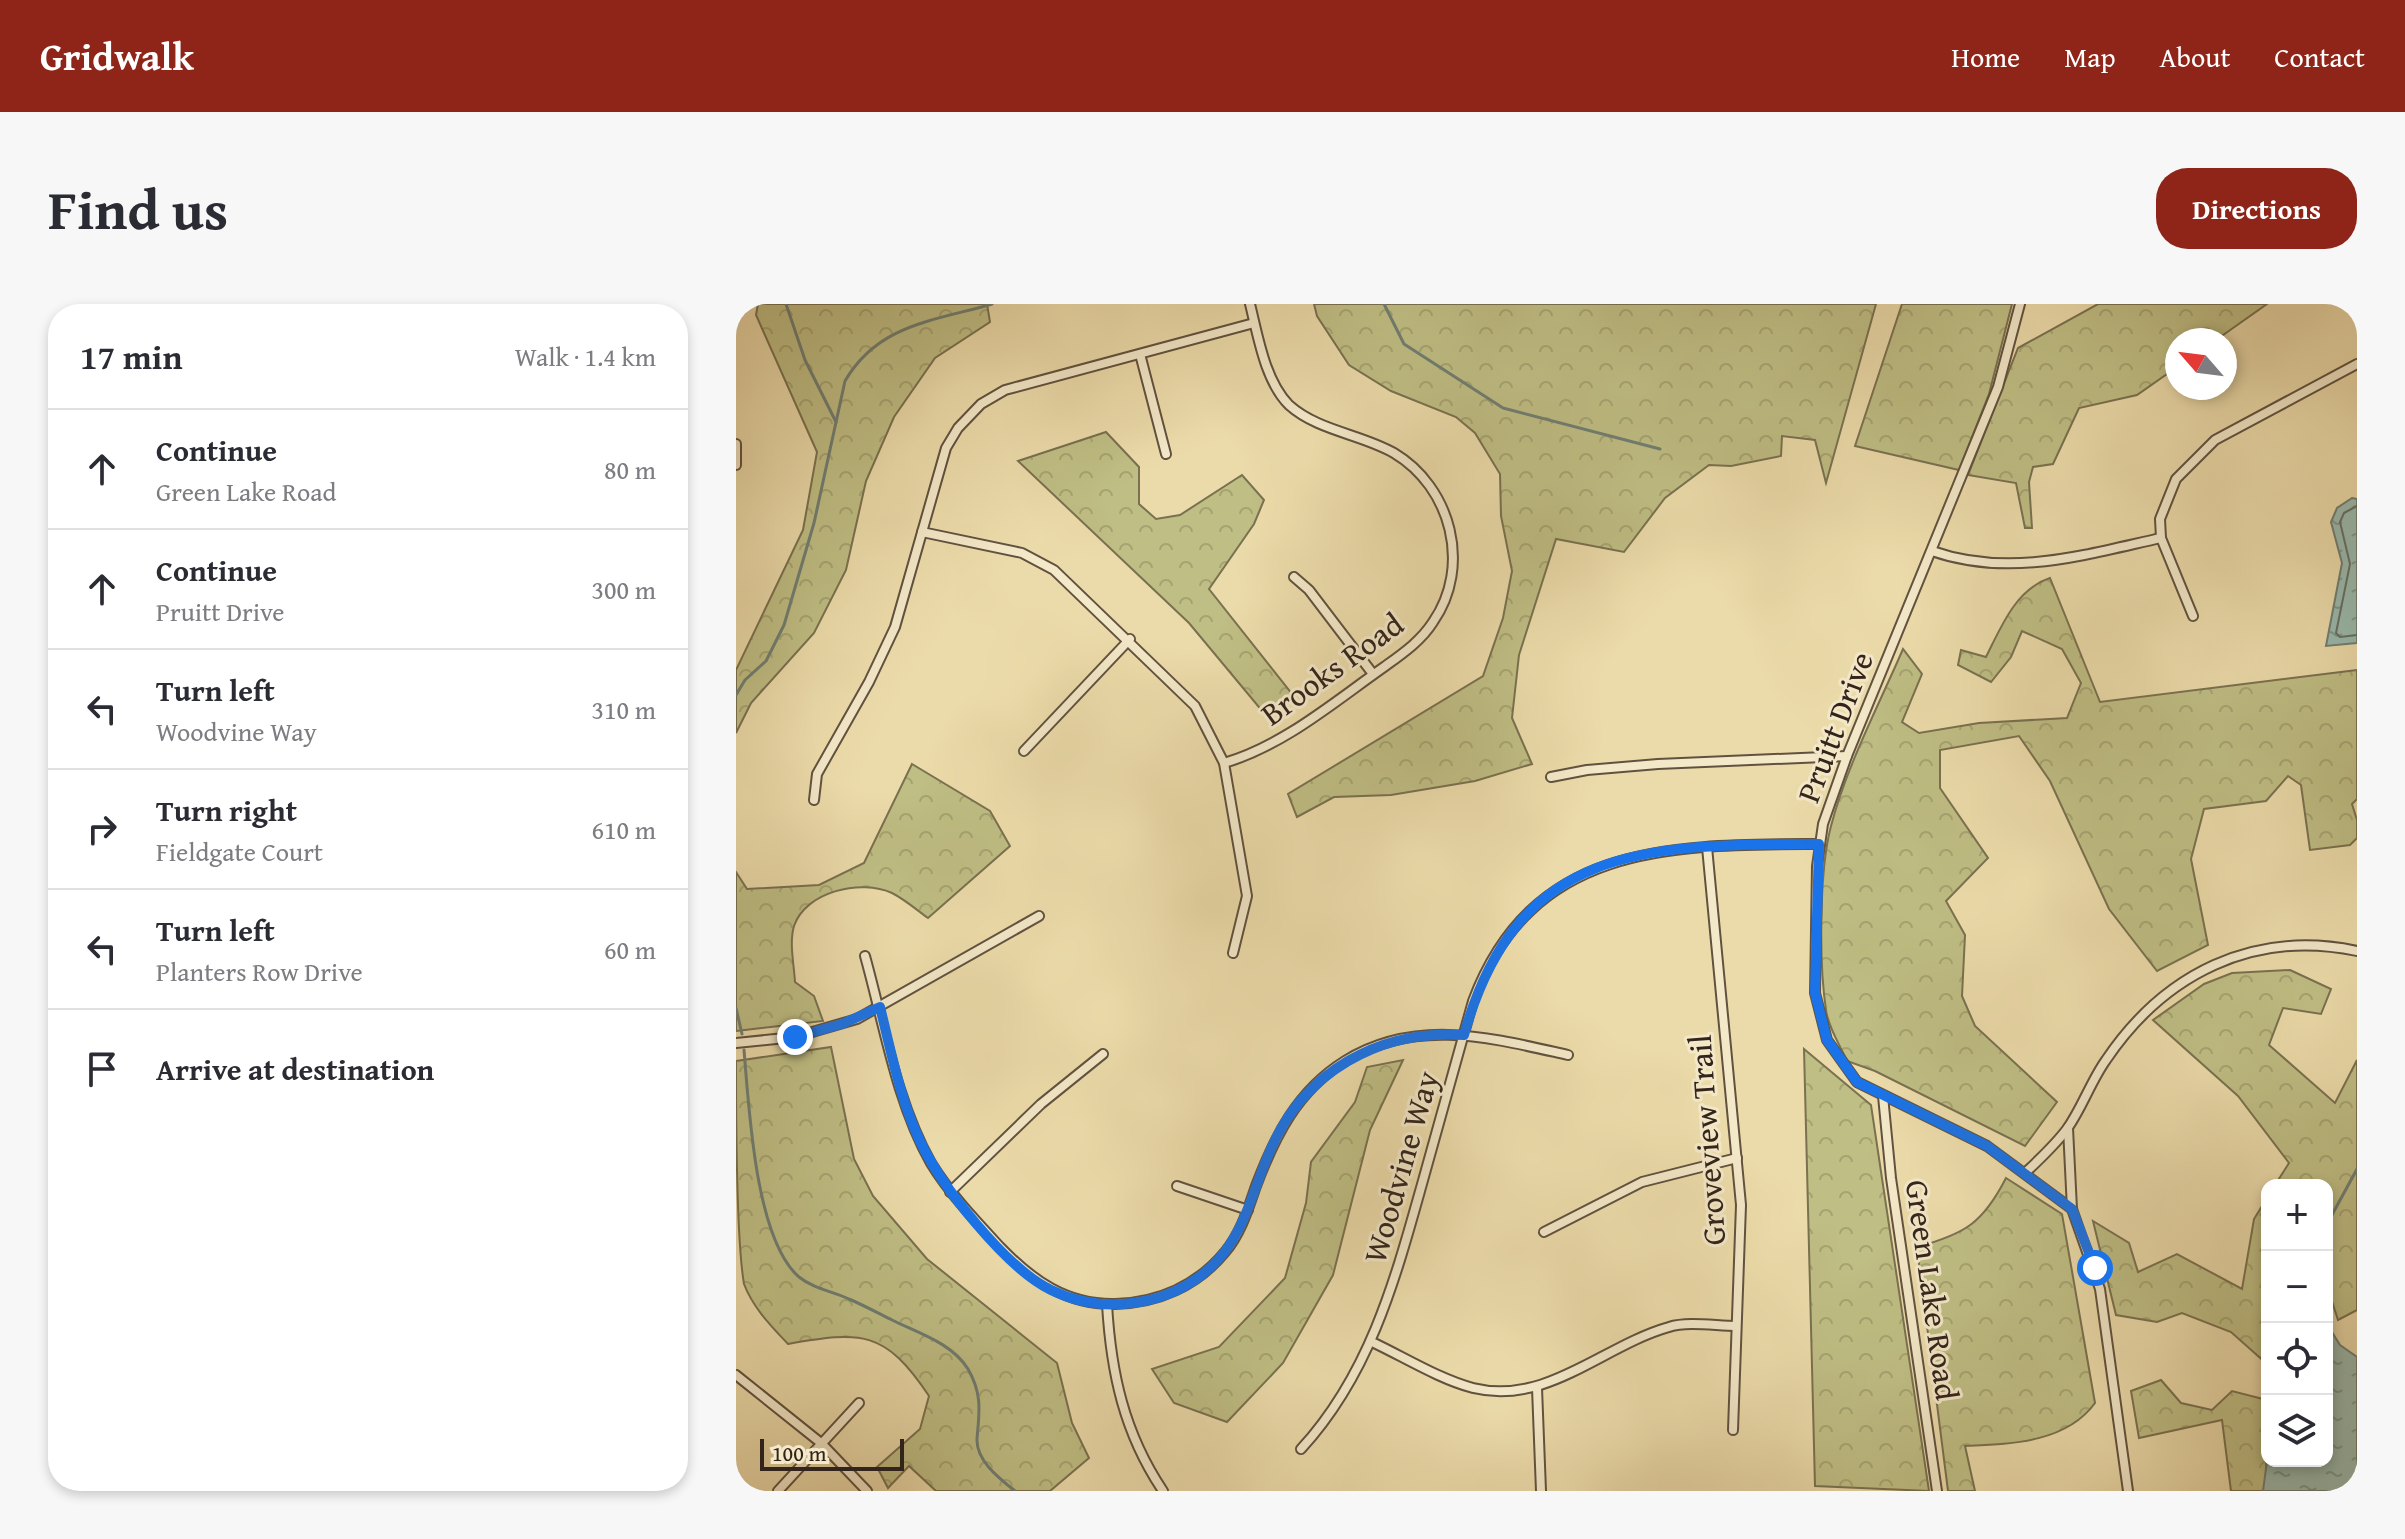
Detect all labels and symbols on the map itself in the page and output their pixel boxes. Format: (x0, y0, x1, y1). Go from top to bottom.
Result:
north arrow (2165, 328, 2237, 400)
street label: Brooks Road (1251, 601, 1413, 737)
street label: Pruitt Drive (1784, 645, 1885, 809)
route end (777, 1019, 813, 1055)
street label: Groveview Trail (1676, 1033, 1737, 1247)
street label: Woodvine Way (1351, 1065, 1450, 1268)
street label: Green Lake Road (1894, 1177, 1971, 1403)
route start (2077, 1250, 2113, 1286)
scale bar (760, 1435, 904, 1471)

